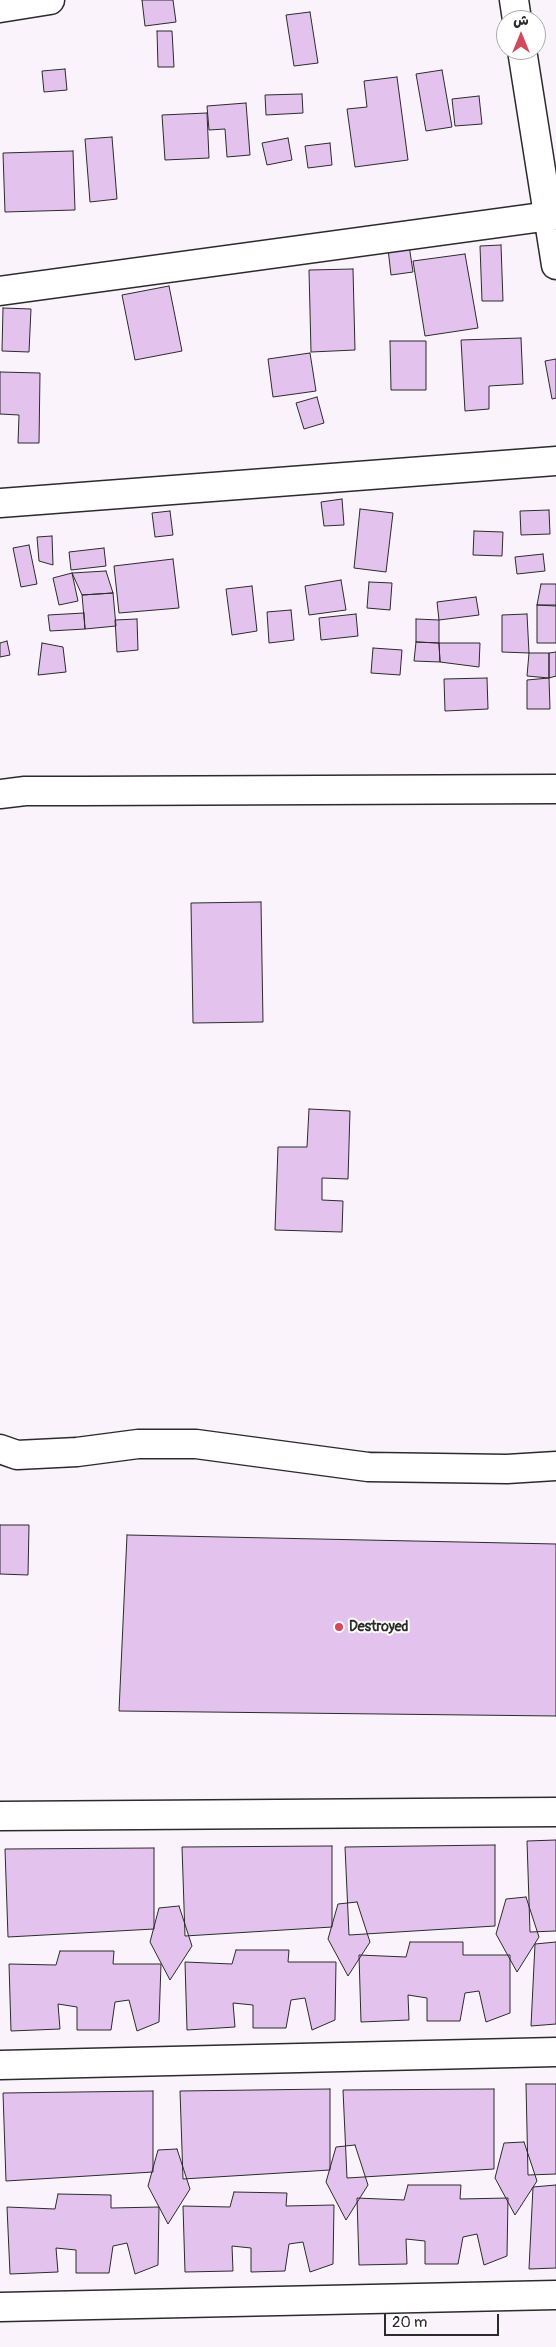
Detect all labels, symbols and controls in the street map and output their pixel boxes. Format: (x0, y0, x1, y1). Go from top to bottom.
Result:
north arrow (496, 10, 546, 60)
text: ش (513, 12, 529, 29)
place label: Destroyed (349, 1619, 408, 1635)
marker: Destroyed (333, 1621, 345, 1633)
scale bar (386, 2304, 501, 2336)
text: 20 m (392, 2313, 427, 2332)

